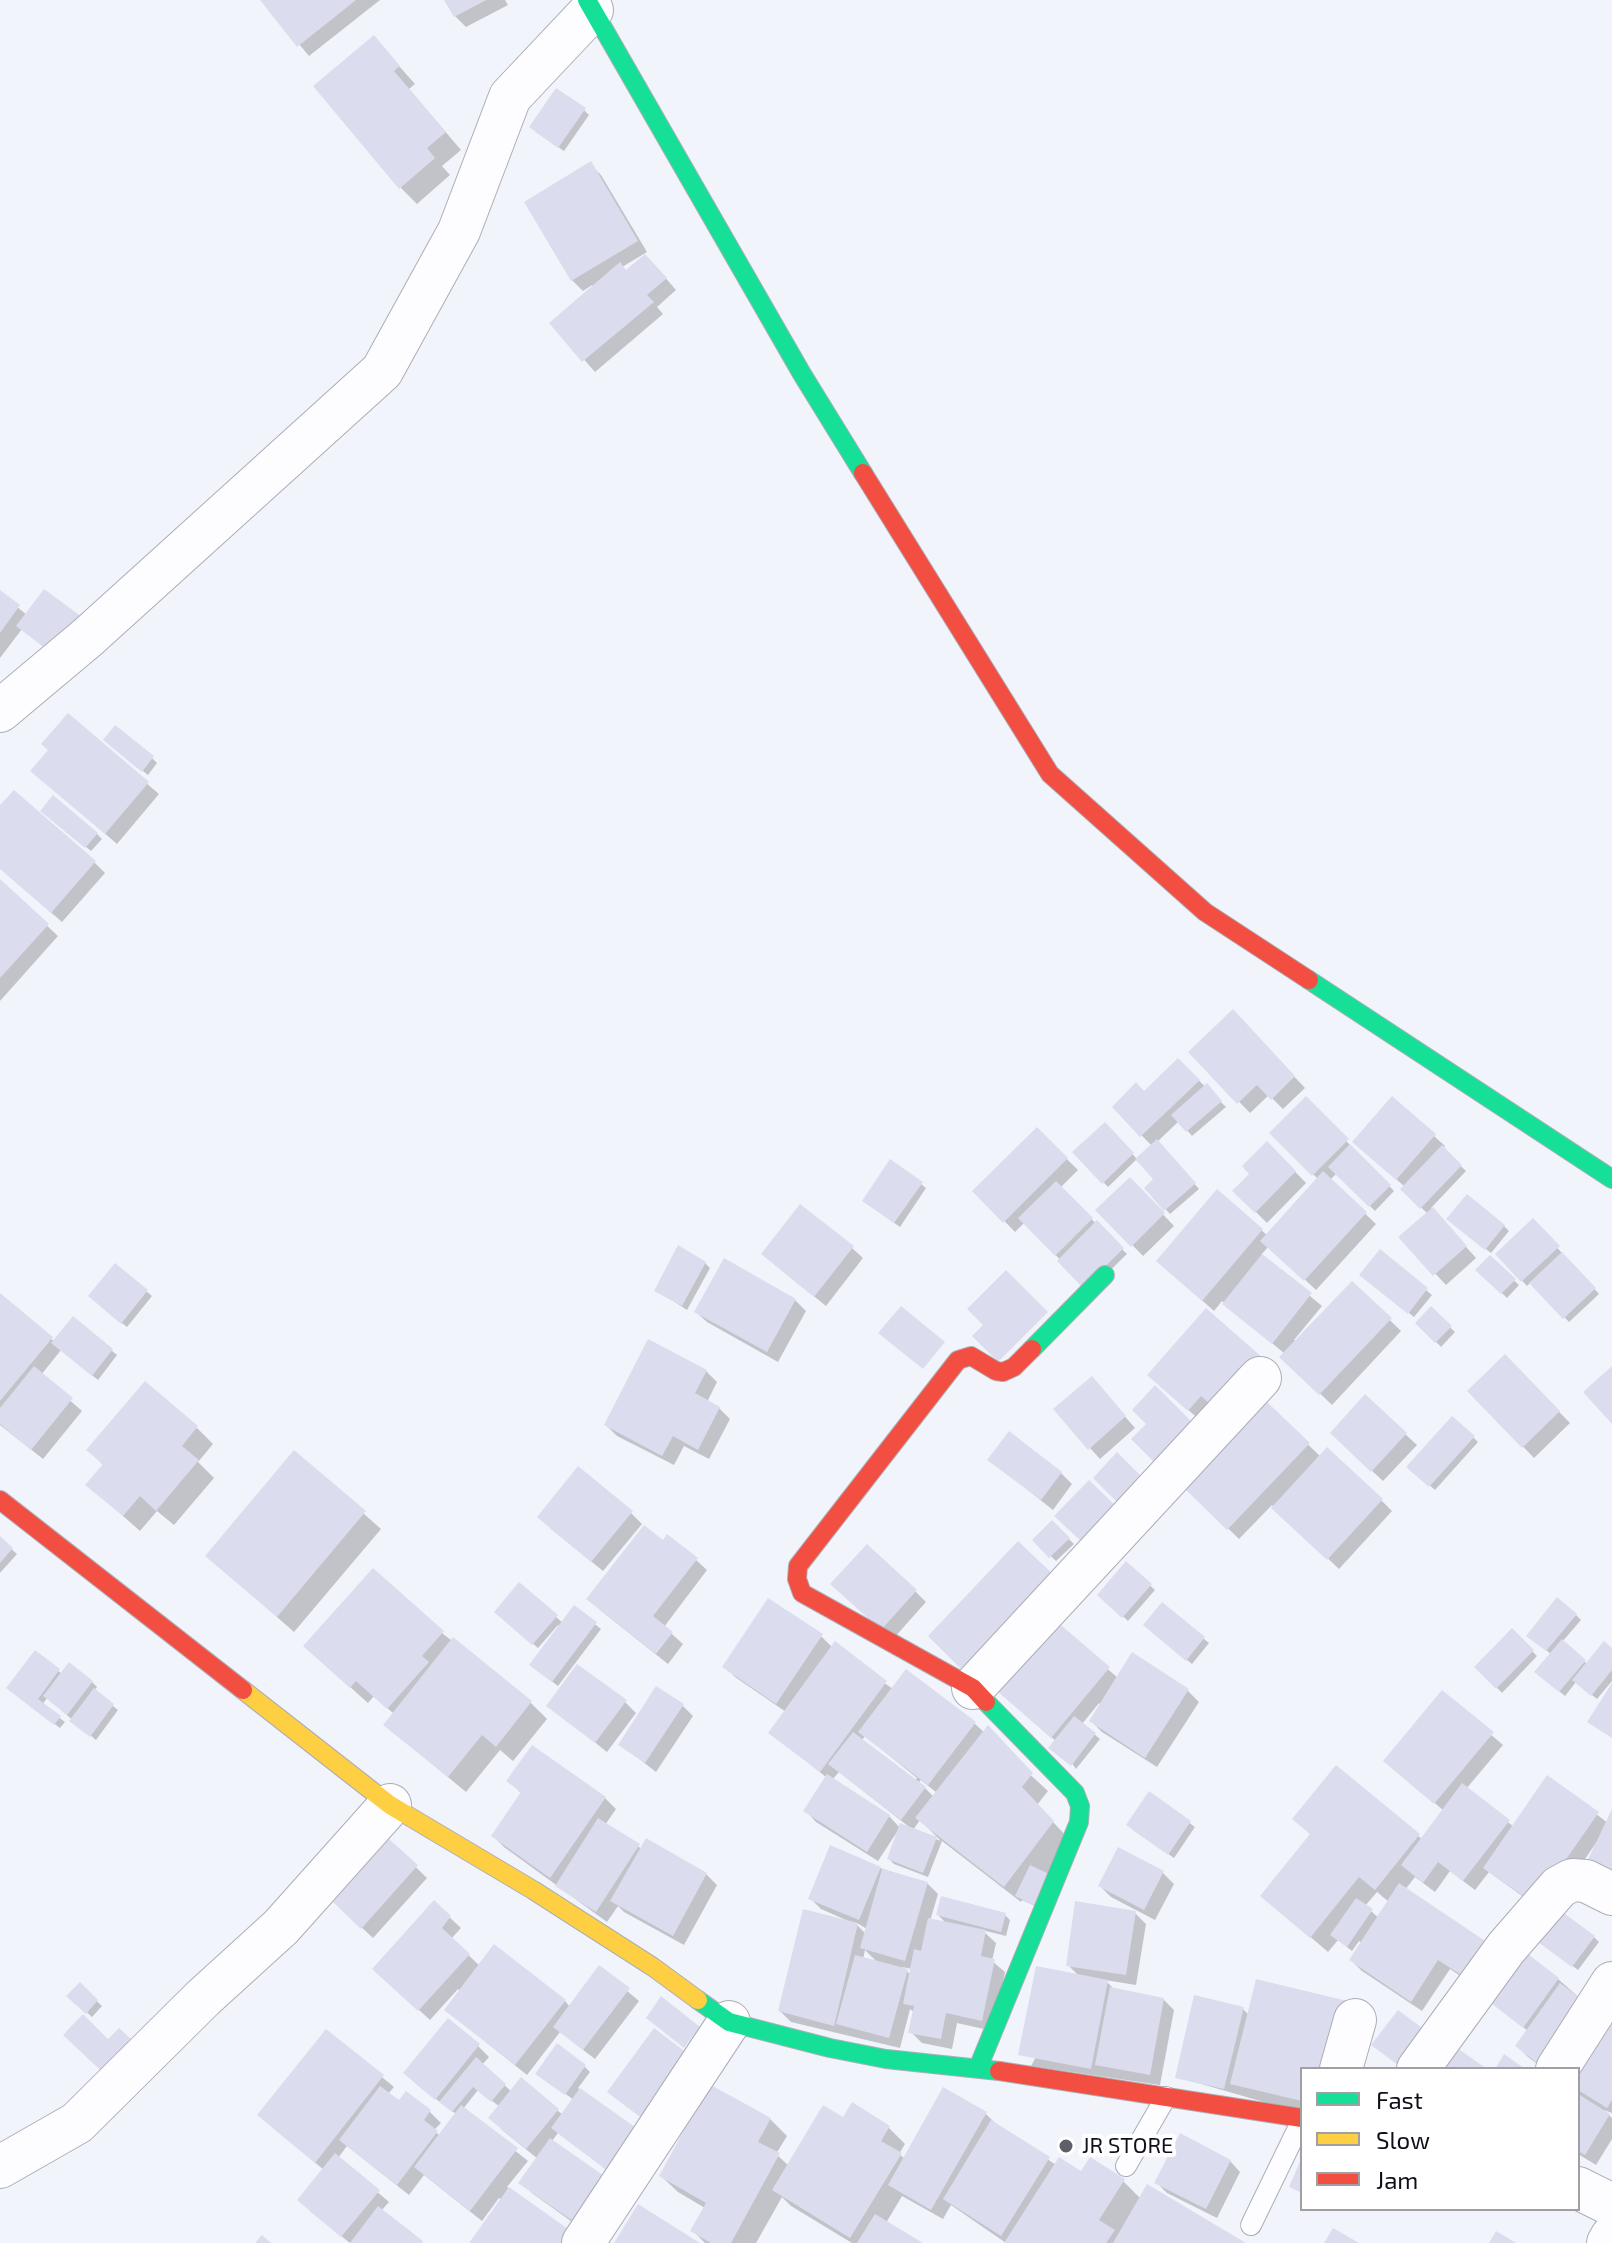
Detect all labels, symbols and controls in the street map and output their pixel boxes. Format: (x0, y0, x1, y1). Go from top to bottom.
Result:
legend (1300, 2067, 1580, 2211)
text: Fast (1376, 2085, 1423, 2114)
text: Slow (1376, 2125, 1430, 2154)
place label: JR STORE (1082, 2133, 1173, 2159)
marker: JR STORE (1057, 2137, 1075, 2155)
text: Jam (1376, 2165, 1418, 2194)

